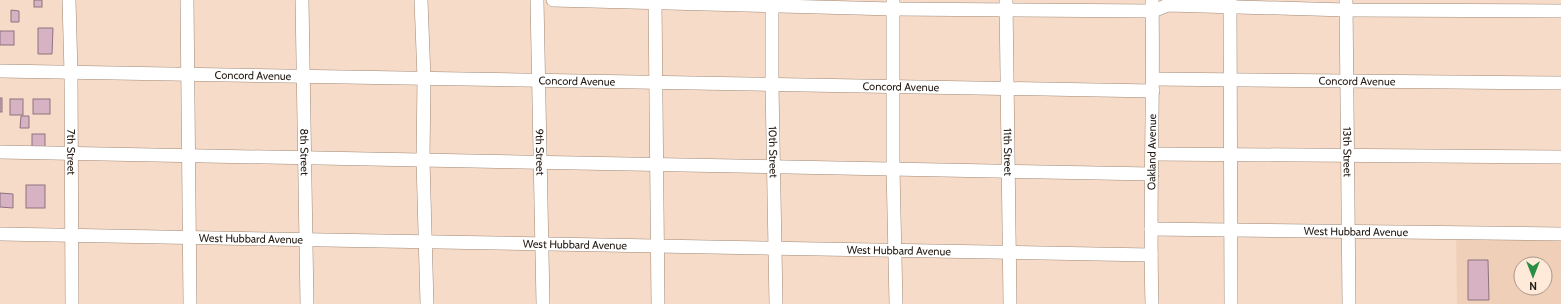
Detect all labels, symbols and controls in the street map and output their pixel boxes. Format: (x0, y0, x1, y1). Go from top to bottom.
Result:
street label: Concord Avenue (214, 68, 292, 83)
street label: Concord Avenue (538, 73, 616, 89)
street label: Concord Avenue (1319, 74, 1396, 88)
street label: Concord Avenue (862, 79, 940, 94)
street label: Oakland Avenue (1144, 113, 1159, 190)
street label: 10th Street (766, 126, 781, 178)
street label: 13th Street (1340, 127, 1355, 177)
street label: 8th Street (297, 128, 312, 176)
street label: 9th Street (533, 128, 547, 176)
street label: 11th Street (1001, 128, 1015, 176)
street label: 7th Street (64, 129, 78, 175)
street label: West Hubbard Avenue (1304, 224, 1409, 239)
street label: West Hubbard Avenue (199, 231, 304, 247)
street label: West Hubbard Avenue (523, 237, 627, 252)
street label: West Hubbard Avenue (847, 242, 951, 258)
north arrow (1513, 256, 1553, 296)
text: N (1529, 279, 1537, 293)

